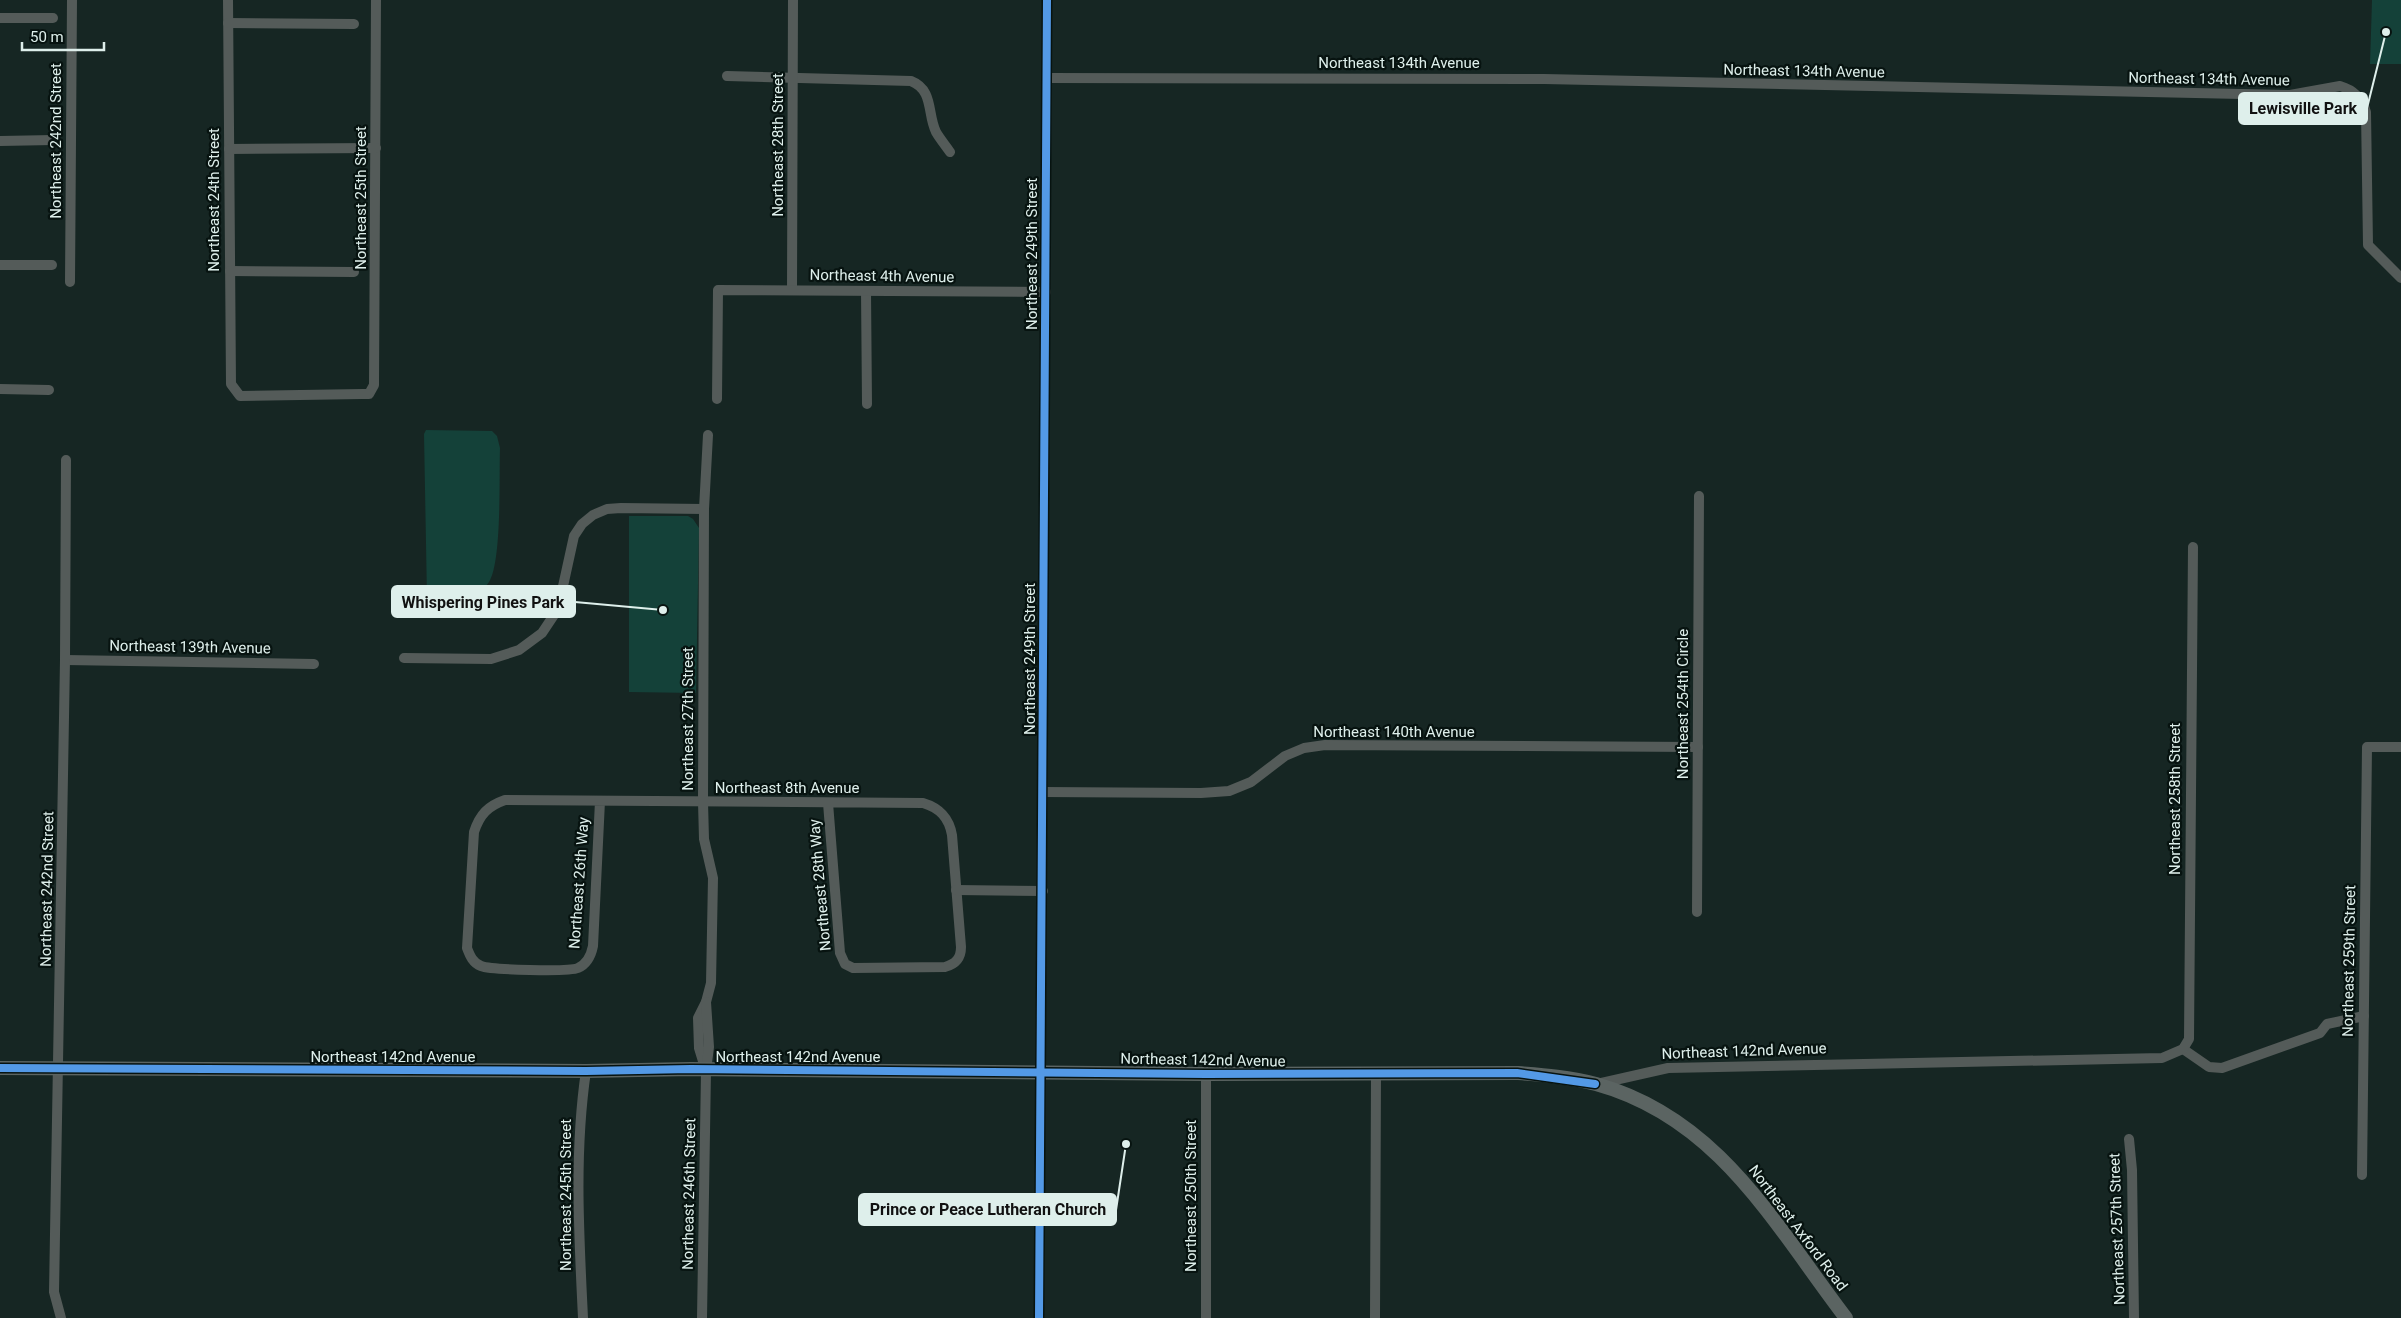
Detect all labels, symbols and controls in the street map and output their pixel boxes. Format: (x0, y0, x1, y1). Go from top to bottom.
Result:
scale bar (22, 20, 105, 52)
text: 50 m (30, 28, 64, 46)
street label: Northeast 134th Avenue (1318, 54, 1480, 72)
street label: Northeast 134th Avenue (1723, 61, 1885, 81)
street label: Northeast 242nd Street (47, 63, 65, 219)
street label: Northeast 134th Avenue (2128, 69, 2290, 89)
street label: Northeast 28th Street (769, 73, 787, 217)
callout: Lewisville Park (2239, 93, 2367, 124)
text: Lewisville Park (2249, 99, 2358, 118)
street label: Northeast 25th Street (352, 126, 370, 270)
street label: Northeast 24th Street (205, 128, 223, 272)
street label: Northeast 249th Street (1023, 178, 1041, 330)
street label: Northeast 4th Avenue (809, 266, 955, 286)
street label: Northeast 249th Street (1021, 583, 1039, 735)
callout: Whispering Pines Park (392, 586, 575, 617)
text: Whispering Pines Park (402, 593, 565, 612)
street label: Northeast 254th Circle (1674, 629, 1692, 779)
street label: Northeast 139th Avenue (109, 637, 271, 657)
street label: Northeast 27th Street (679, 647, 697, 791)
street label: Northeast 140th Avenue (1313, 723, 1475, 741)
street label: Northeast 258th Street (2166, 723, 2184, 875)
street label: Northeast 8th Avenue (715, 779, 859, 797)
street label: Northeast 242nd Street (37, 811, 57, 967)
street label: Northeast 26th Way (565, 816, 593, 950)
street label: Northeast 28th Way (805, 818, 835, 952)
street label: Northeast 259th Street (2339, 885, 2359, 1037)
street label: Northeast 142nd Avenue (1661, 1039, 1827, 1063)
street label: Northeast 142nd Avenue (310, 1048, 476, 1066)
street label: Northeast 142nd Avenue (715, 1048, 881, 1066)
street label: Northeast 142nd Avenue (1120, 1050, 1286, 1070)
street label: Northeast 246th Street (679, 1118, 699, 1270)
street label: Northeast 245th Street (557, 1119, 575, 1271)
street label: Northeast 250th Street (1182, 1120, 1200, 1272)
street label: Northeast 257th Street (2105, 1153, 2129, 1305)
street label: Northeast Axford Road (1745, 1162, 1851, 1294)
callout: Prince or Peace Lutheran Church (859, 1194, 1116, 1225)
text: Prince or Peace Lutheran Church (870, 1200, 1106, 1219)

